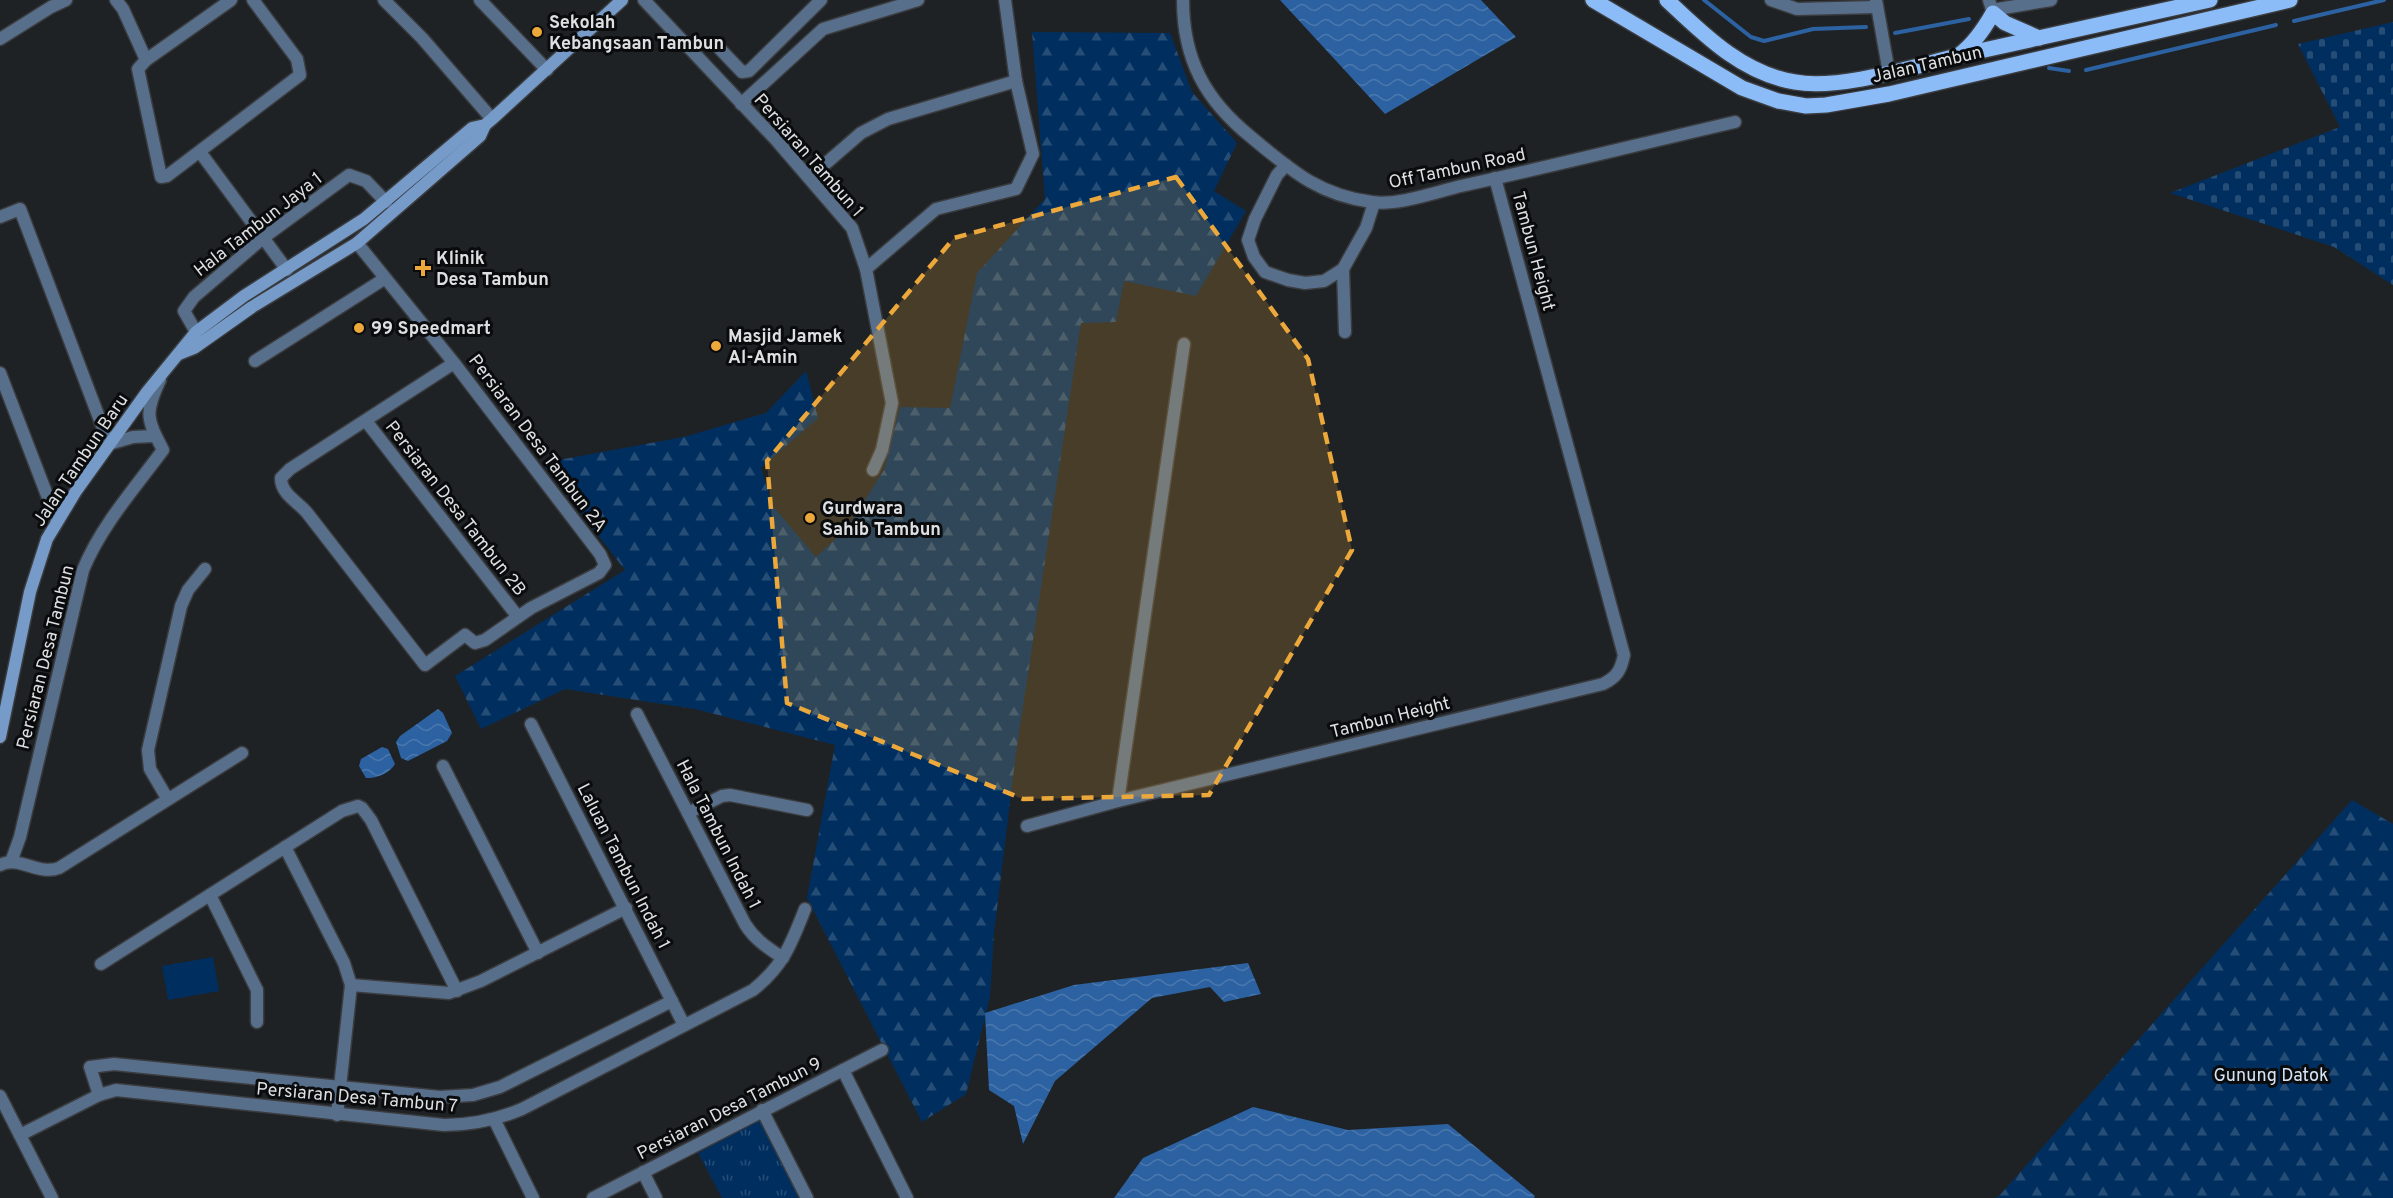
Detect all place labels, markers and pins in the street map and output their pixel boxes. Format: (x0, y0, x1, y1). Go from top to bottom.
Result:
place label: Sekolah Kebangsaan Tambun (549, 12, 724, 56)
marker: Sekolah Kebangsaan Tambun (530, 25, 544, 39)
place label: Klinik Desa Tambun (436, 248, 549, 292)
marker: Klinik Desa Tambun (414, 259, 432, 277)
place label: 99 Speedmart (371, 318, 491, 341)
marker: 99 Speedmart (352, 321, 366, 335)
place label: Masjid Jamek Al-Amin (728, 326, 843, 370)
marker: Masjid Jamek Al-Amin (709, 339, 723, 353)
place label: Gurdwara Sahib Tambun (822, 498, 941, 542)
marker: Gurdwara Sahib Tambun (803, 511, 817, 525)

